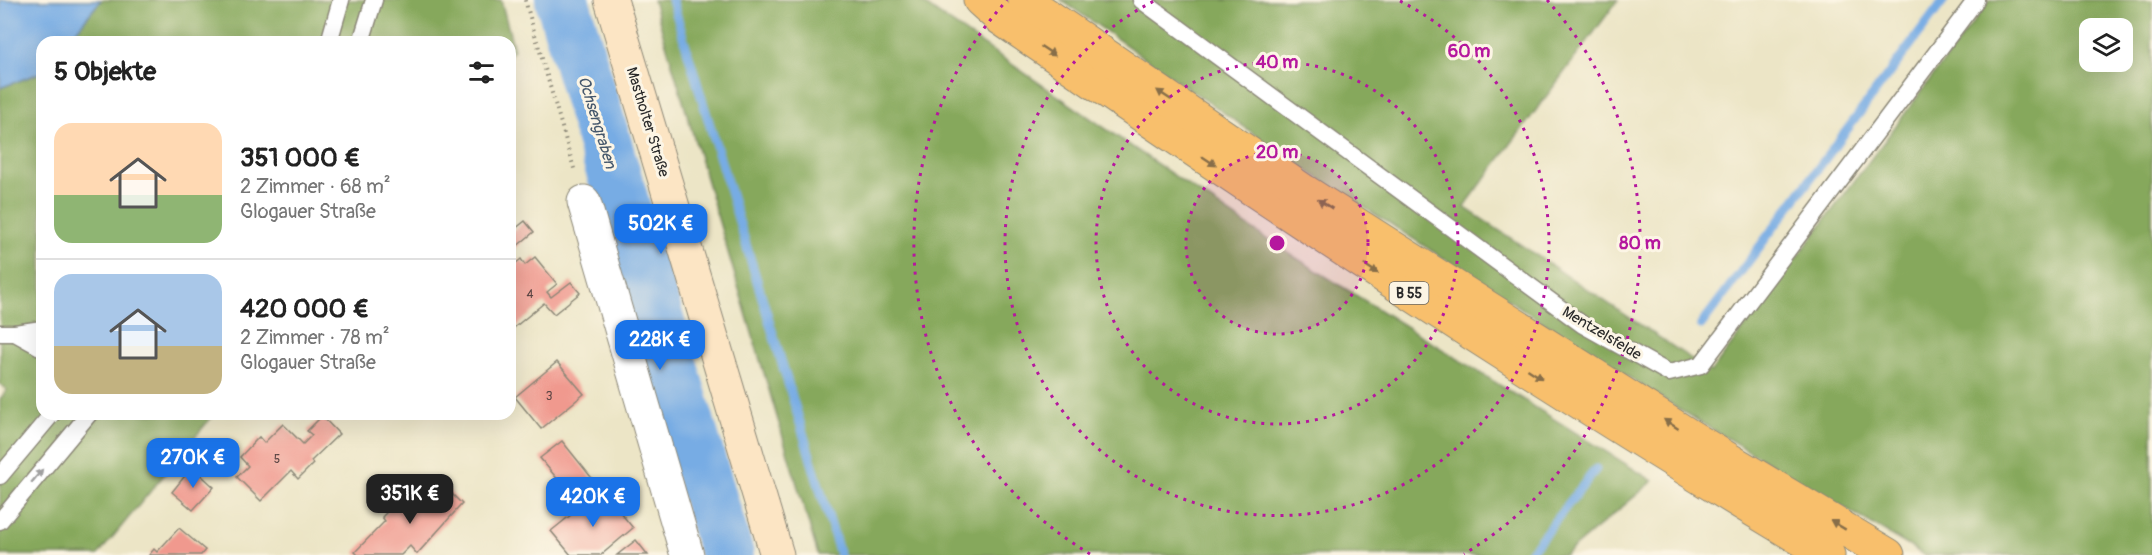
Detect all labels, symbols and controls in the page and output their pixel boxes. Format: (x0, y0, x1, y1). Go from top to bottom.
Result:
map controls (2079, 18, 2133, 72)
button: layers (2079, 18, 2133, 72)
text: 60 m (1448, 40, 1490, 63)
one-way arrow (1040, 45, 1056, 56)
text: 40 m (1256, 51, 1298, 74)
text: 5 Objekte (54, 56, 156, 88)
icon: filters (465, 56, 498, 89)
street label: Mastholter Straße (622, 65, 673, 180)
water label: Ochsengraben (574, 74, 621, 172)
one-way arrow (1156, 89, 1172, 101)
text: 20 m (1256, 141, 1298, 164)
text: 351 000 € (240, 142, 360, 174)
icon: home (102, 147, 174, 219)
one-way arrow (1201, 155, 1217, 166)
text: 2 Zimmer · 68 m² (240, 174, 391, 199)
text: Glogauer Straße (240, 199, 376, 224)
one-way arrow (1317, 199, 1333, 210)
pin: 502K € (612, 204, 710, 255)
text: 502K € (628, 211, 694, 236)
text: 80 m (1619, 232, 1661, 255)
centre of rings (1267, 233, 1287, 253)
one-way arrow (1363, 263, 1380, 274)
road number: B 55 (1390, 282, 1428, 304)
house number: 4 (527, 287, 534, 302)
text: 420 000 € (240, 293, 369, 325)
icon: home (102, 298, 174, 370)
street label: Mentzelsfelde (1559, 302, 1645, 365)
pin: 228K € (611, 320, 709, 371)
text: 2 Zimmer · 78 m² (240, 325, 390, 350)
text: 228K € (629, 327, 691, 352)
text: Glogauer Straße (240, 350, 376, 375)
one-way arrow (1527, 369, 1544, 380)
house number: 3 (546, 389, 553, 404)
one-way arrow (1663, 419, 1679, 430)
pin: 270K € (144, 438, 242, 489)
text: 270K € (160, 445, 226, 470)
house number: 5 (274, 452, 280, 467)
one-way arrow (31, 468, 44, 484)
pin: 351K € (361, 474, 459, 525)
pin: 420K € (544, 477, 642, 528)
text: 351K € (380, 481, 440, 506)
text: 420K € (560, 484, 626, 509)
one-way arrow (1829, 520, 1846, 530)

